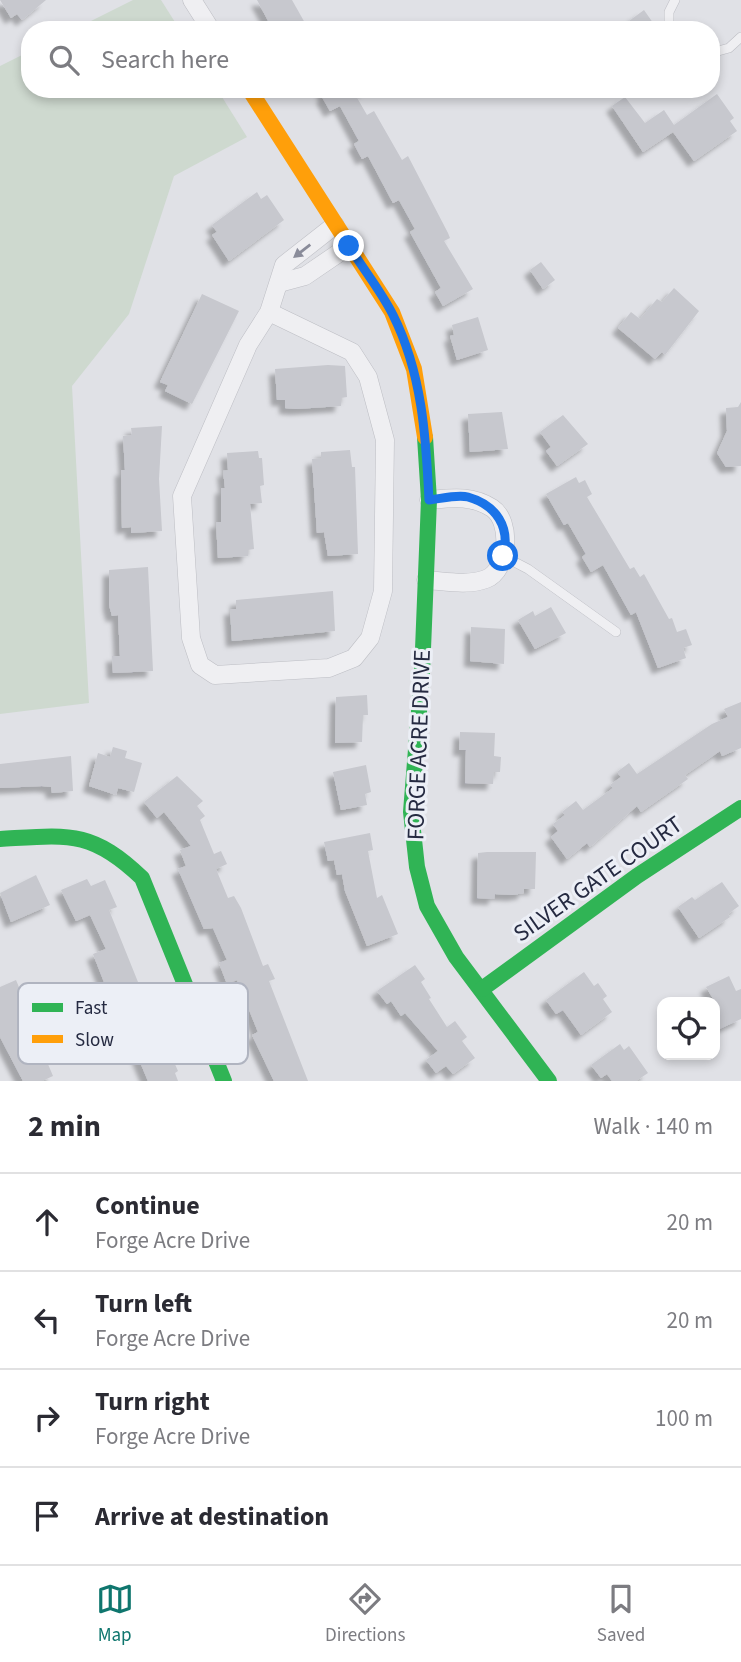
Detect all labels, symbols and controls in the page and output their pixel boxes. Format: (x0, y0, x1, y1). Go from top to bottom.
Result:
search box (21, 21, 720, 98)
icon: search (45, 41, 83, 79)
text: Search here (101, 41, 229, 78)
route end (333, 230, 364, 261)
one-way arrow (294, 243, 312, 258)
route start (487, 540, 518, 571)
street label: FORGE ACRE DRIVE (398, 649, 440, 841)
street label: SILVER GATE COURT (506, 807, 690, 951)
legend (18, 983, 248, 1064)
text: Fast (75, 995, 108, 1022)
map controls (657, 997, 720, 1060)
button: locate (657, 997, 720, 1060)
text: Slow (75, 1027, 114, 1054)
text: 2 min (28, 1105, 101, 1148)
text: Walk · 140 m (594, 1110, 713, 1143)
text: Continue (95, 1187, 200, 1224)
icon: ahead (28, 1203, 66, 1241)
text: 20 m (666, 1206, 713, 1239)
text: Forge Acre Drive (95, 1224, 250, 1257)
text: Turn left (95, 1285, 192, 1322)
icon: left (28, 1301, 66, 1339)
text: 20 m (666, 1304, 713, 1337)
text: Forge Acre Drive (95, 1322, 250, 1355)
text: Turn right (95, 1383, 210, 1420)
icon: right (28, 1399, 66, 1437)
text: 100 m (655, 1402, 713, 1435)
text: Forge Acre Drive (95, 1420, 250, 1453)
icon: arrive (28, 1497, 66, 1535)
text: Arrive at destination (95, 1498, 329, 1535)
tab: Map (96, 1580, 134, 1649)
tab: Directions (325, 1580, 405, 1649)
tab: Saved (597, 1580, 645, 1649)

